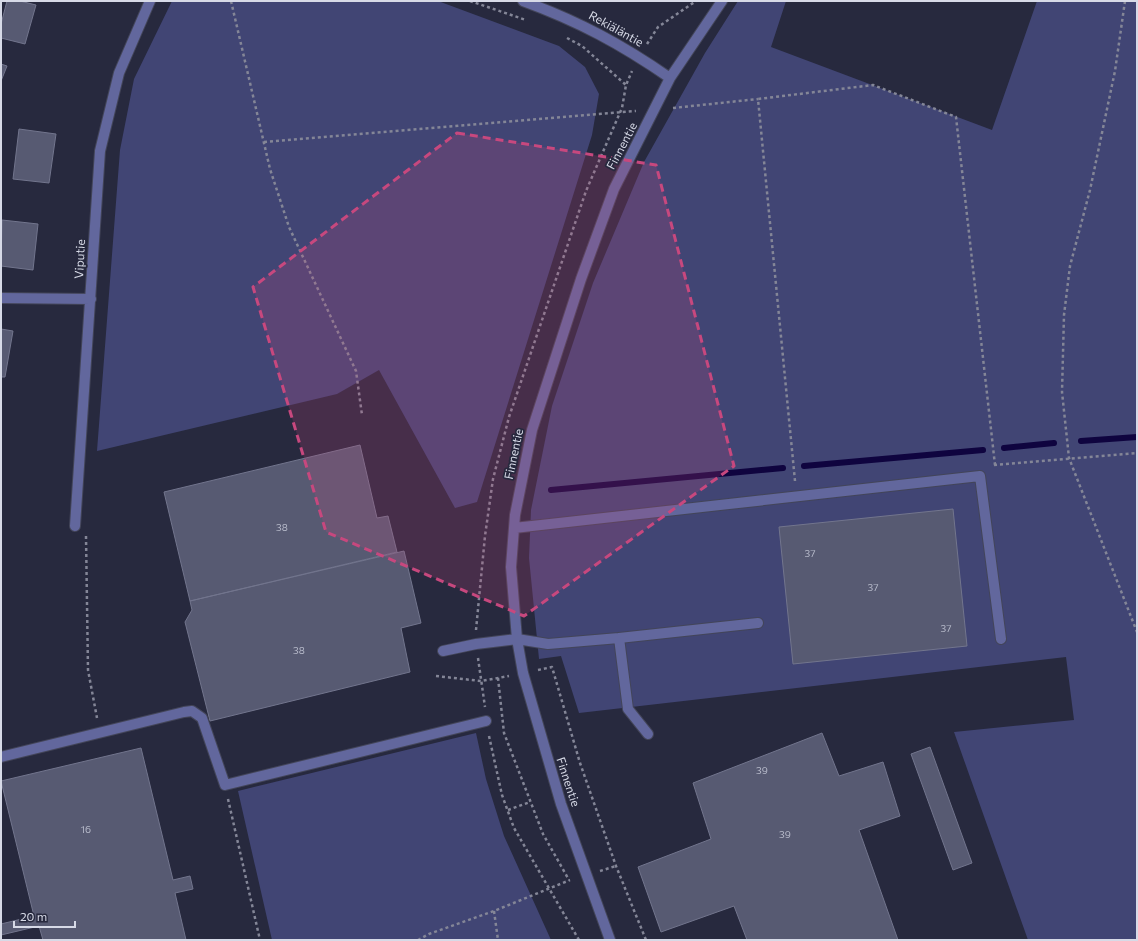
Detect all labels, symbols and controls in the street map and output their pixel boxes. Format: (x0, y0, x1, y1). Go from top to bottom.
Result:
street label: Rekiäläntie (587, 7, 646, 49)
street label: Finnentie (603, 120, 639, 171)
street label: Viputie (71, 239, 87, 279)
street label: Finnentie (501, 427, 525, 480)
house number: 38 (276, 521, 288, 533)
house number: 37 (805, 547, 815, 559)
house number: 37 (868, 581, 878, 593)
house number: 37 (941, 622, 951, 634)
house number: 38 (293, 644, 305, 656)
street label: Finnentie (554, 755, 584, 808)
house number: 39 (756, 764, 768, 776)
house number: 16 (81, 823, 91, 835)
house number: 39 (779, 828, 791, 840)
scale bar (14, 903, 75, 929)
text: 20 m (20, 909, 47, 923)

